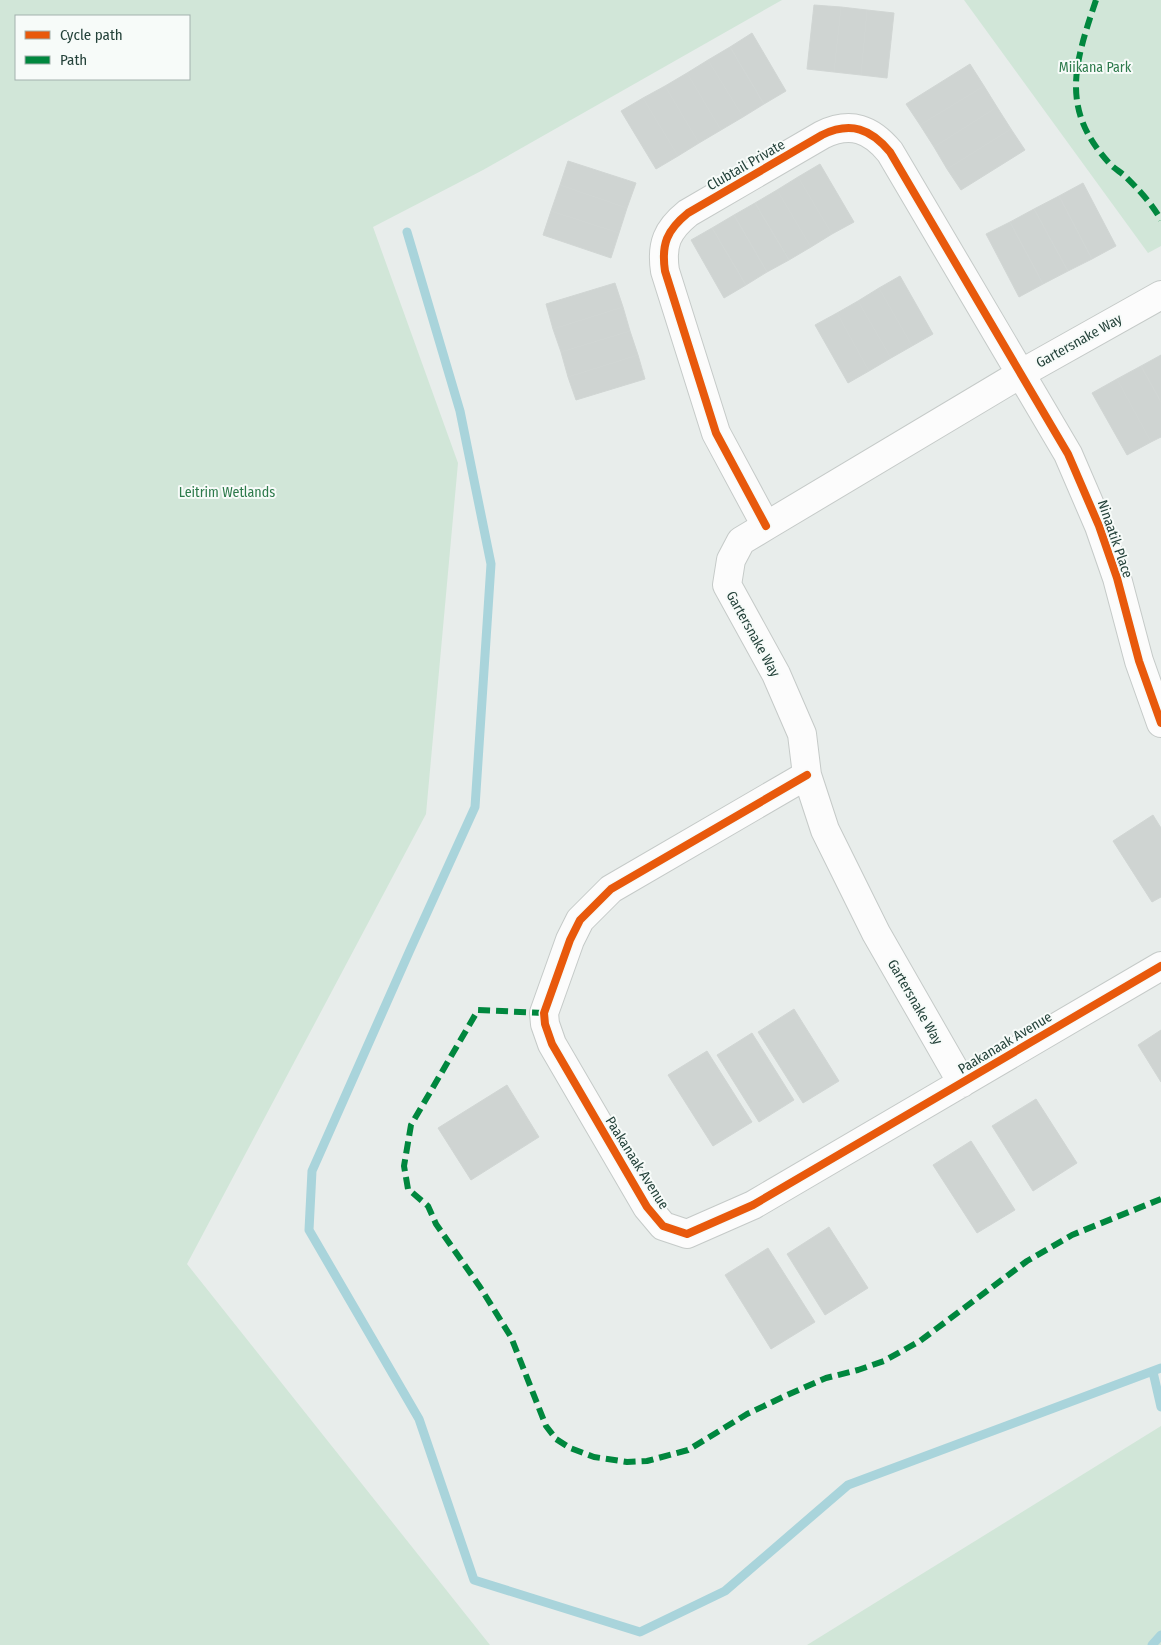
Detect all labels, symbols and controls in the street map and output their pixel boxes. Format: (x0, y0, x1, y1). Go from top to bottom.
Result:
legend (15, 15, 190, 80)
text: Cycle path (60, 26, 123, 44)
text: Path (60, 51, 87, 69)
park label: Miikana Park (1059, 59, 1132, 76)
street label: Clubtail Private (704, 136, 788, 194)
street label: Gartersnake Way (1033, 310, 1126, 372)
park label: Leitrim Wetlands (179, 484, 275, 501)
street label: Ninaatik Place (1094, 498, 1136, 580)
street label: Gartersnake Way (722, 588, 784, 681)
street label: Gartersnake Way (884, 956, 947, 1048)
street label: Paakanaak Avenue (955, 1008, 1055, 1078)
street label: Paakanaak Avenue (602, 1113, 672, 1213)

